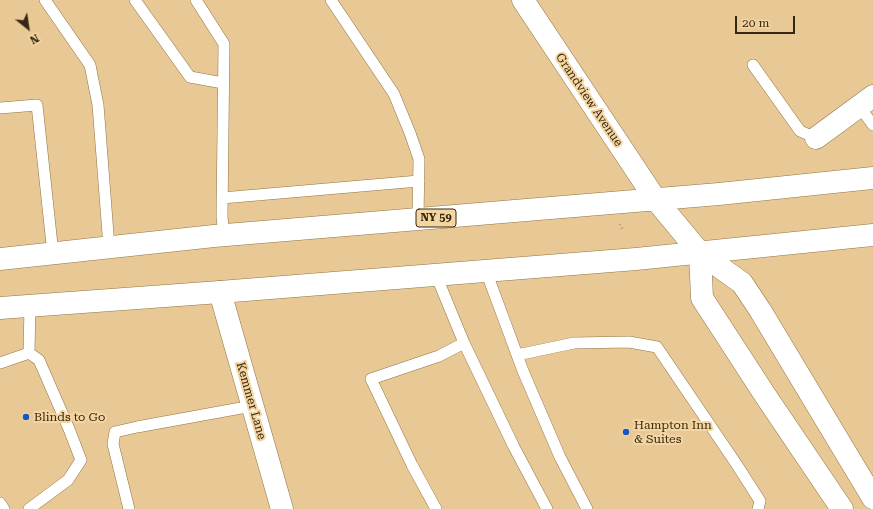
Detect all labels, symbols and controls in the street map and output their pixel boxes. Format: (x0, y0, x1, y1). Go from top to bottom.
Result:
north arrow (8, 8, 48, 48)
scale bar (737, 8, 797, 34)
text: 20 m (742, 16, 769, 30)
text: N (27, 31, 41, 47)
street label: Grandview Avenue (552, 51, 626, 149)
road number: NY 59 (416, 209, 456, 227)
street label: Kemmer Lane (233, 361, 269, 441)
place label: Blinds to Go (34, 410, 105, 424)
marker: Blinds to Go (21, 412, 31, 422)
place label: Hampton Inn & Suites (634, 418, 712, 446)
marker: Hampton Inn & Suites (621, 427, 631, 437)

